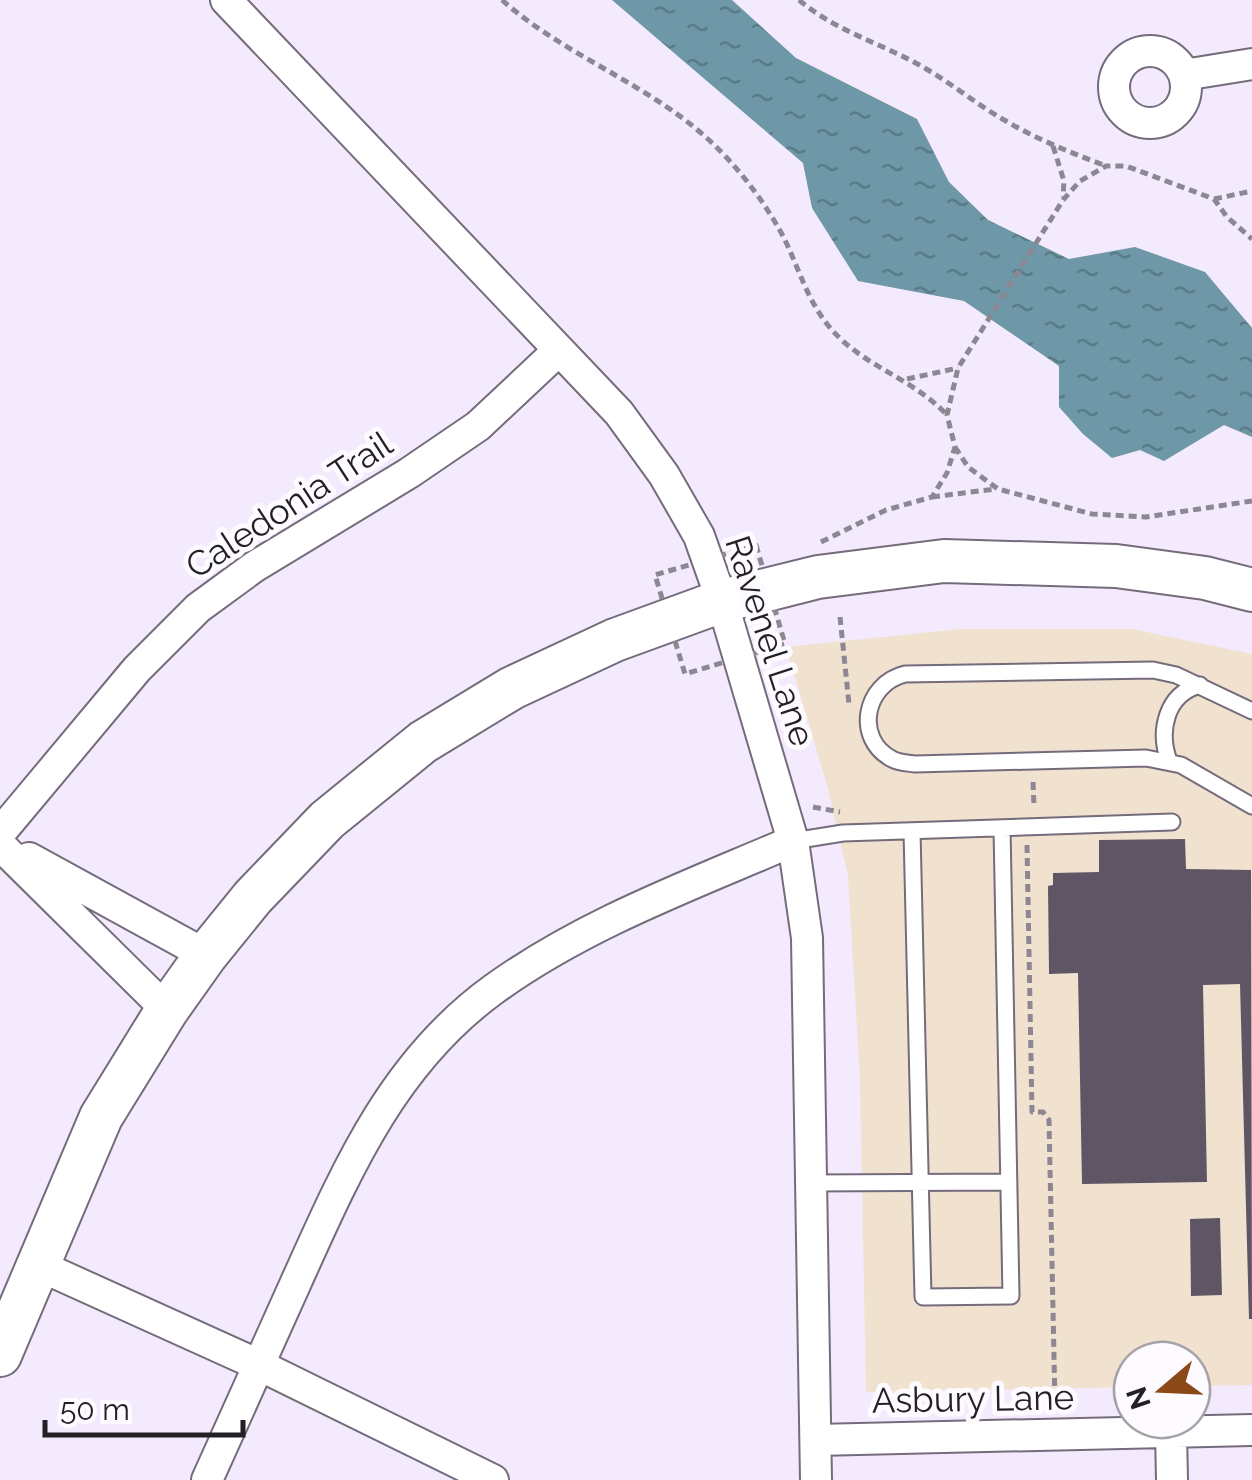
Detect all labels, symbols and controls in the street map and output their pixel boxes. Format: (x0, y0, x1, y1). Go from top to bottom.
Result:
street label: Caledonia Trail (178, 422, 400, 586)
street label: Ravenel Lane (717, 531, 824, 751)
north arrow (1112, 1340, 1212, 1440)
scale bar (45, 1375, 242, 1437)
street label: Asbury Lane (871, 1376, 1075, 1421)
text: N (1120, 1382, 1158, 1413)
text: 50 m (60, 1392, 130, 1427)

